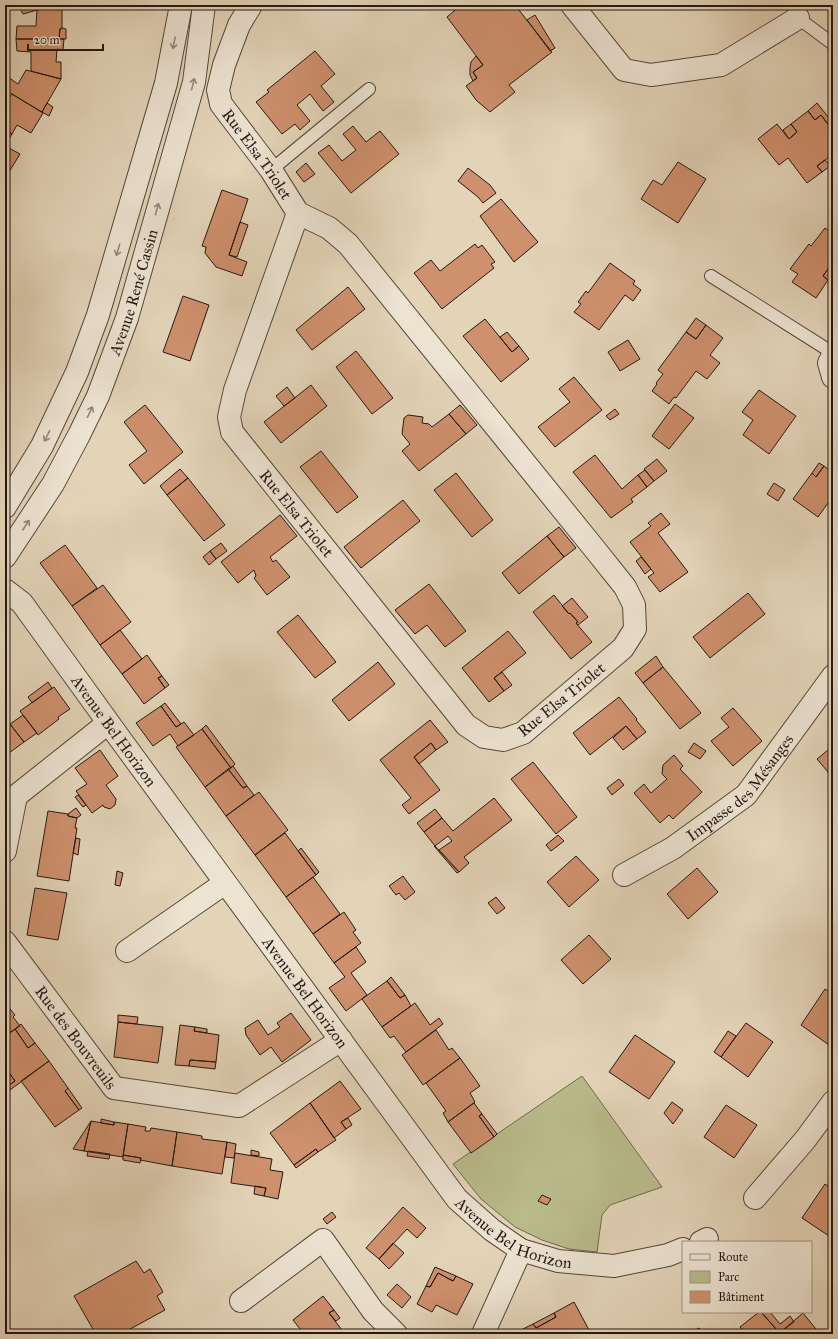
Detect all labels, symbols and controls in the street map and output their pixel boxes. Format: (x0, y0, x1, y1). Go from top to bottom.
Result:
scale bar (28, 26, 103, 52)
text: 20 m (34, 33, 60, 47)
one-way arrow (169, 36, 177, 49)
one-way arrow (190, 78, 198, 91)
street label: Rue Elsa Triolet (218, 105, 296, 203)
one-way arrow (154, 203, 161, 216)
street label: Avenue René Cassin (105, 227, 162, 359)
one-way arrow (114, 243, 121, 256)
one-way arrow (87, 406, 94, 418)
one-way arrow (43, 430, 50, 442)
street label: Rue Elsa Triolet (256, 466, 338, 561)
one-way arrow (23, 519, 31, 531)
street label: Rue Elsa Triolet (514, 658, 609, 740)
street label: Avenue Bel Horizon (67, 671, 161, 791)
street label: Impasse des Mésanges (683, 730, 798, 845)
street label: Avenue Bel Horizon (258, 932, 352, 1052)
street label: Rue des Bouvreuils (31, 982, 121, 1093)
street label: Avenue Bel Horizon (451, 1192, 573, 1272)
legend (682, 1241, 812, 1313)
text: Route (718, 1250, 748, 1264)
text: Parc (718, 1270, 739, 1284)
text: Bâtiment (718, 1290, 765, 1304)

